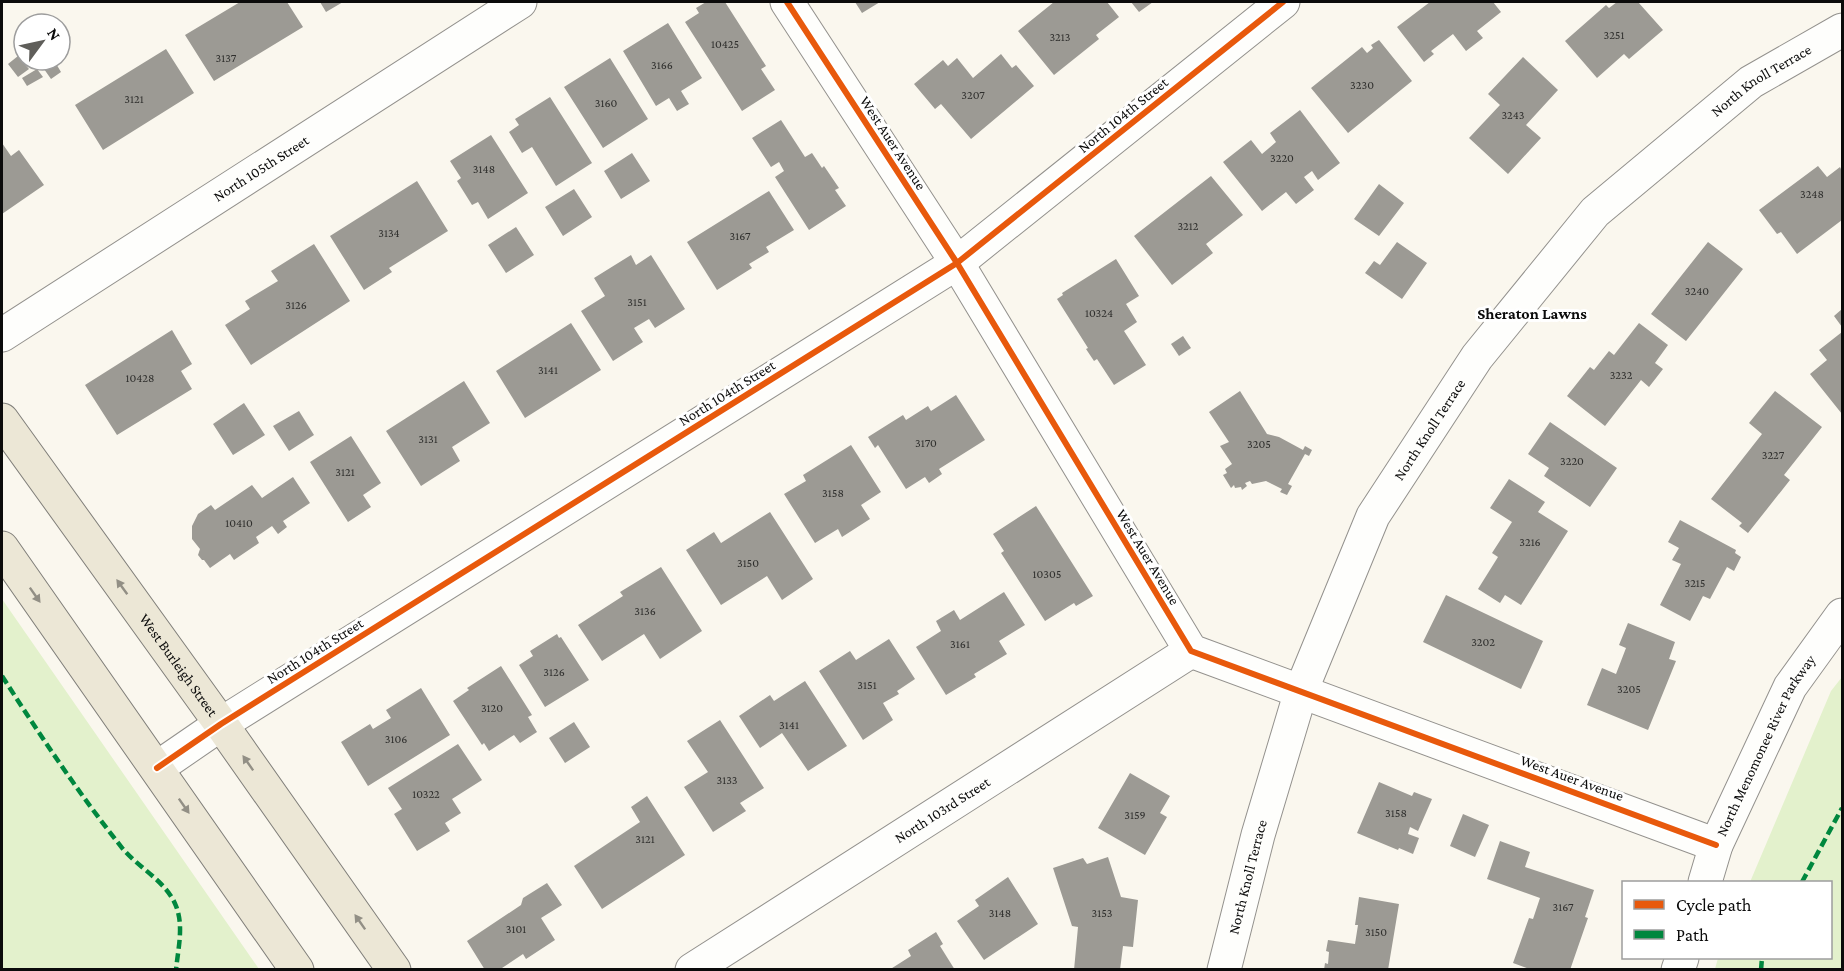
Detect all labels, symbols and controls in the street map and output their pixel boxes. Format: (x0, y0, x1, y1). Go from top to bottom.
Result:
north arrow (12, 12, 72, 72)
text: N (44, 25, 64, 43)
house number: 3251 (1604, 28, 1624, 42)
house number: 3213 (1049, 30, 1071, 44)
house number: 10425 (711, 37, 739, 51)
street label: North Knoll Terrace (1708, 41, 1814, 120)
house number: 3137 (216, 51, 237, 65)
house number: 3166 (651, 58, 673, 72)
street label: North 104th Street (1075, 73, 1172, 156)
house number: 3230 (1350, 78, 1374, 92)
house number: 3207 (961, 88, 985, 102)
house number: 3121 (124, 92, 144, 106)
street label: West Auer Avenue (857, 93, 930, 193)
house number: 3160 (595, 96, 617, 110)
house number: 3243 (1501, 108, 1525, 122)
street label: North 105th Street (211, 131, 313, 205)
house number: 3220 (1270, 151, 1294, 165)
house number: 3148 (473, 162, 495, 176)
house number: 3248 (1800, 187, 1824, 201)
house number: 3212 (1177, 219, 1199, 233)
house number: 3134 (378, 226, 400, 240)
house number: 3167 (730, 229, 751, 243)
house number: 3240 (1685, 284, 1709, 298)
house number: 3151 (627, 295, 647, 309)
house number: 3126 (285, 298, 307, 312)
district label: Sheraton Lawns (1477, 305, 1587, 322)
house number: 10324 (1085, 306, 1113, 320)
street label: North 104th Street (676, 356, 779, 429)
house number: 3141 (538, 363, 558, 377)
house number: 3232 (1610, 368, 1633, 382)
house number: 10428 (126, 371, 154, 385)
street label: North Knoll Terrace (1391, 376, 1469, 483)
house number: 3131 (418, 432, 438, 446)
house number: 3170 (915, 436, 937, 450)
house number: 3205 (1247, 437, 1271, 451)
house number: 3227 (1762, 448, 1785, 462)
house number: 3220 (1560, 454, 1584, 468)
house number: 3121 (335, 465, 355, 479)
house number: 3158 (822, 486, 844, 500)
street label: West Auer Avenue (1113, 506, 1183, 608)
house number: 10410 (225, 516, 253, 530)
house number: 3216 (1519, 535, 1541, 549)
house number: 3150 (737, 556, 759, 570)
house number: 10305 (1033, 567, 1061, 581)
house number: 3215 (1685, 576, 1706, 590)
one-way arrow (116, 580, 128, 596)
one-way arrow (29, 587, 41, 603)
house number: 3136 (634, 604, 656, 618)
street label: West Burleigh Street (136, 611, 221, 720)
street label: North 104th Street (264, 614, 367, 687)
house number: 3202 (1471, 635, 1495, 649)
house number: 3161 (950, 637, 970, 651)
street label: North Menomonee River Parkway (1713, 652, 1819, 839)
house number: 3126 (543, 665, 565, 679)
house number: 3151 (857, 678, 877, 692)
house number: 3205 (1617, 682, 1641, 696)
house number: 3120 (481, 701, 503, 715)
house number: 3141 (779, 718, 799, 732)
house number: 3106 (385, 732, 407, 746)
street label: West Auer Avenue (1518, 752, 1626, 804)
one-way arrow (242, 755, 254, 771)
house number: 3133 (716, 773, 738, 787)
street label: North 103rd Street (892, 773, 994, 846)
house number: 10322 (412, 787, 440, 801)
one-way arrow (178, 798, 190, 814)
house number: 3158 (1385, 806, 1407, 820)
house number: 3159 (1124, 808, 1146, 822)
street label: North Knoll Terrace (1225, 817, 1270, 936)
house number: 3121 (635, 832, 655, 846)
legend (1622, 881, 1832, 959)
text: Cycle path (1676, 895, 1752, 915)
house number: 3167 (1553, 900, 1574, 914)
house number: 3148 (989, 906, 1011, 920)
house number: 3153 (1092, 906, 1113, 920)
one-way arrow (354, 914, 366, 930)
house number: 3101 (506, 922, 526, 936)
house number: 3150 (1365, 925, 1387, 939)
text: Path (1676, 925, 1709, 945)

